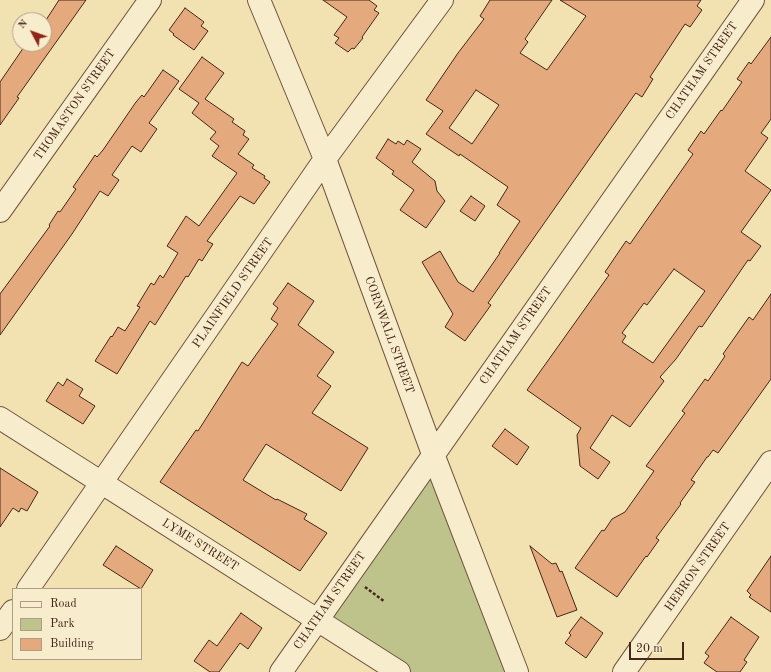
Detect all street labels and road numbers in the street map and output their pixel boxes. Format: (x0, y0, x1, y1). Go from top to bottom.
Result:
street label: CHATHAM STREET (663, 19, 741, 123)
street label: THOMASTON STREET (31, 47, 119, 163)
street label: PLAINFIELD STREET (190, 235, 276, 351)
street label: CORNWALL STREET (361, 274, 417, 396)
street label: CHATHAM STREET (477, 284, 555, 388)
street label: LYME STREET (159, 516, 241, 574)
street label: HEBRON STREET (662, 520, 734, 614)
street label: CHATHAM STREET (291, 549, 369, 653)

